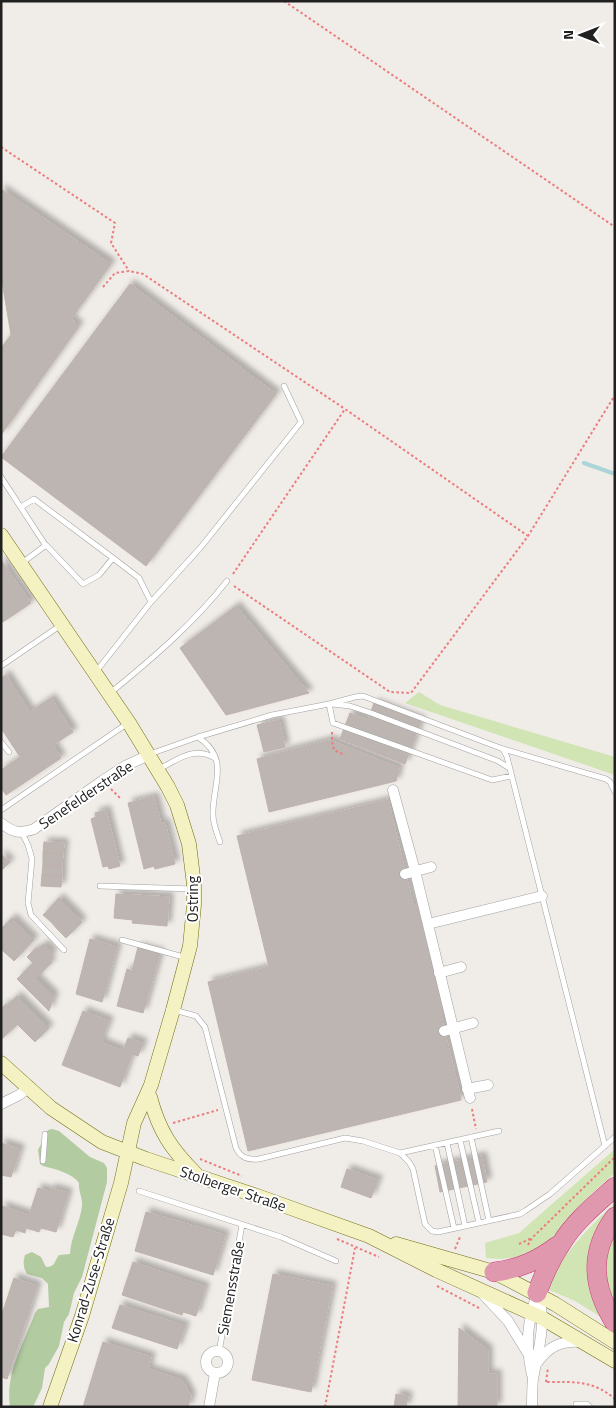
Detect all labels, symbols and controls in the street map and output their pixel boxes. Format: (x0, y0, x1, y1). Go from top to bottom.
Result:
north arrow (556, 10, 606, 60)
text: N (557, 30, 578, 40)
street label: Senefelderstraße (34, 755, 137, 835)
street label: Ostring (181, 876, 204, 922)
street label: Stolberger Straße (177, 1160, 289, 1217)
street label: Konrad-Zuse-Straße (61, 1214, 120, 1345)
street label: Siemensstraße (211, 1239, 250, 1337)

